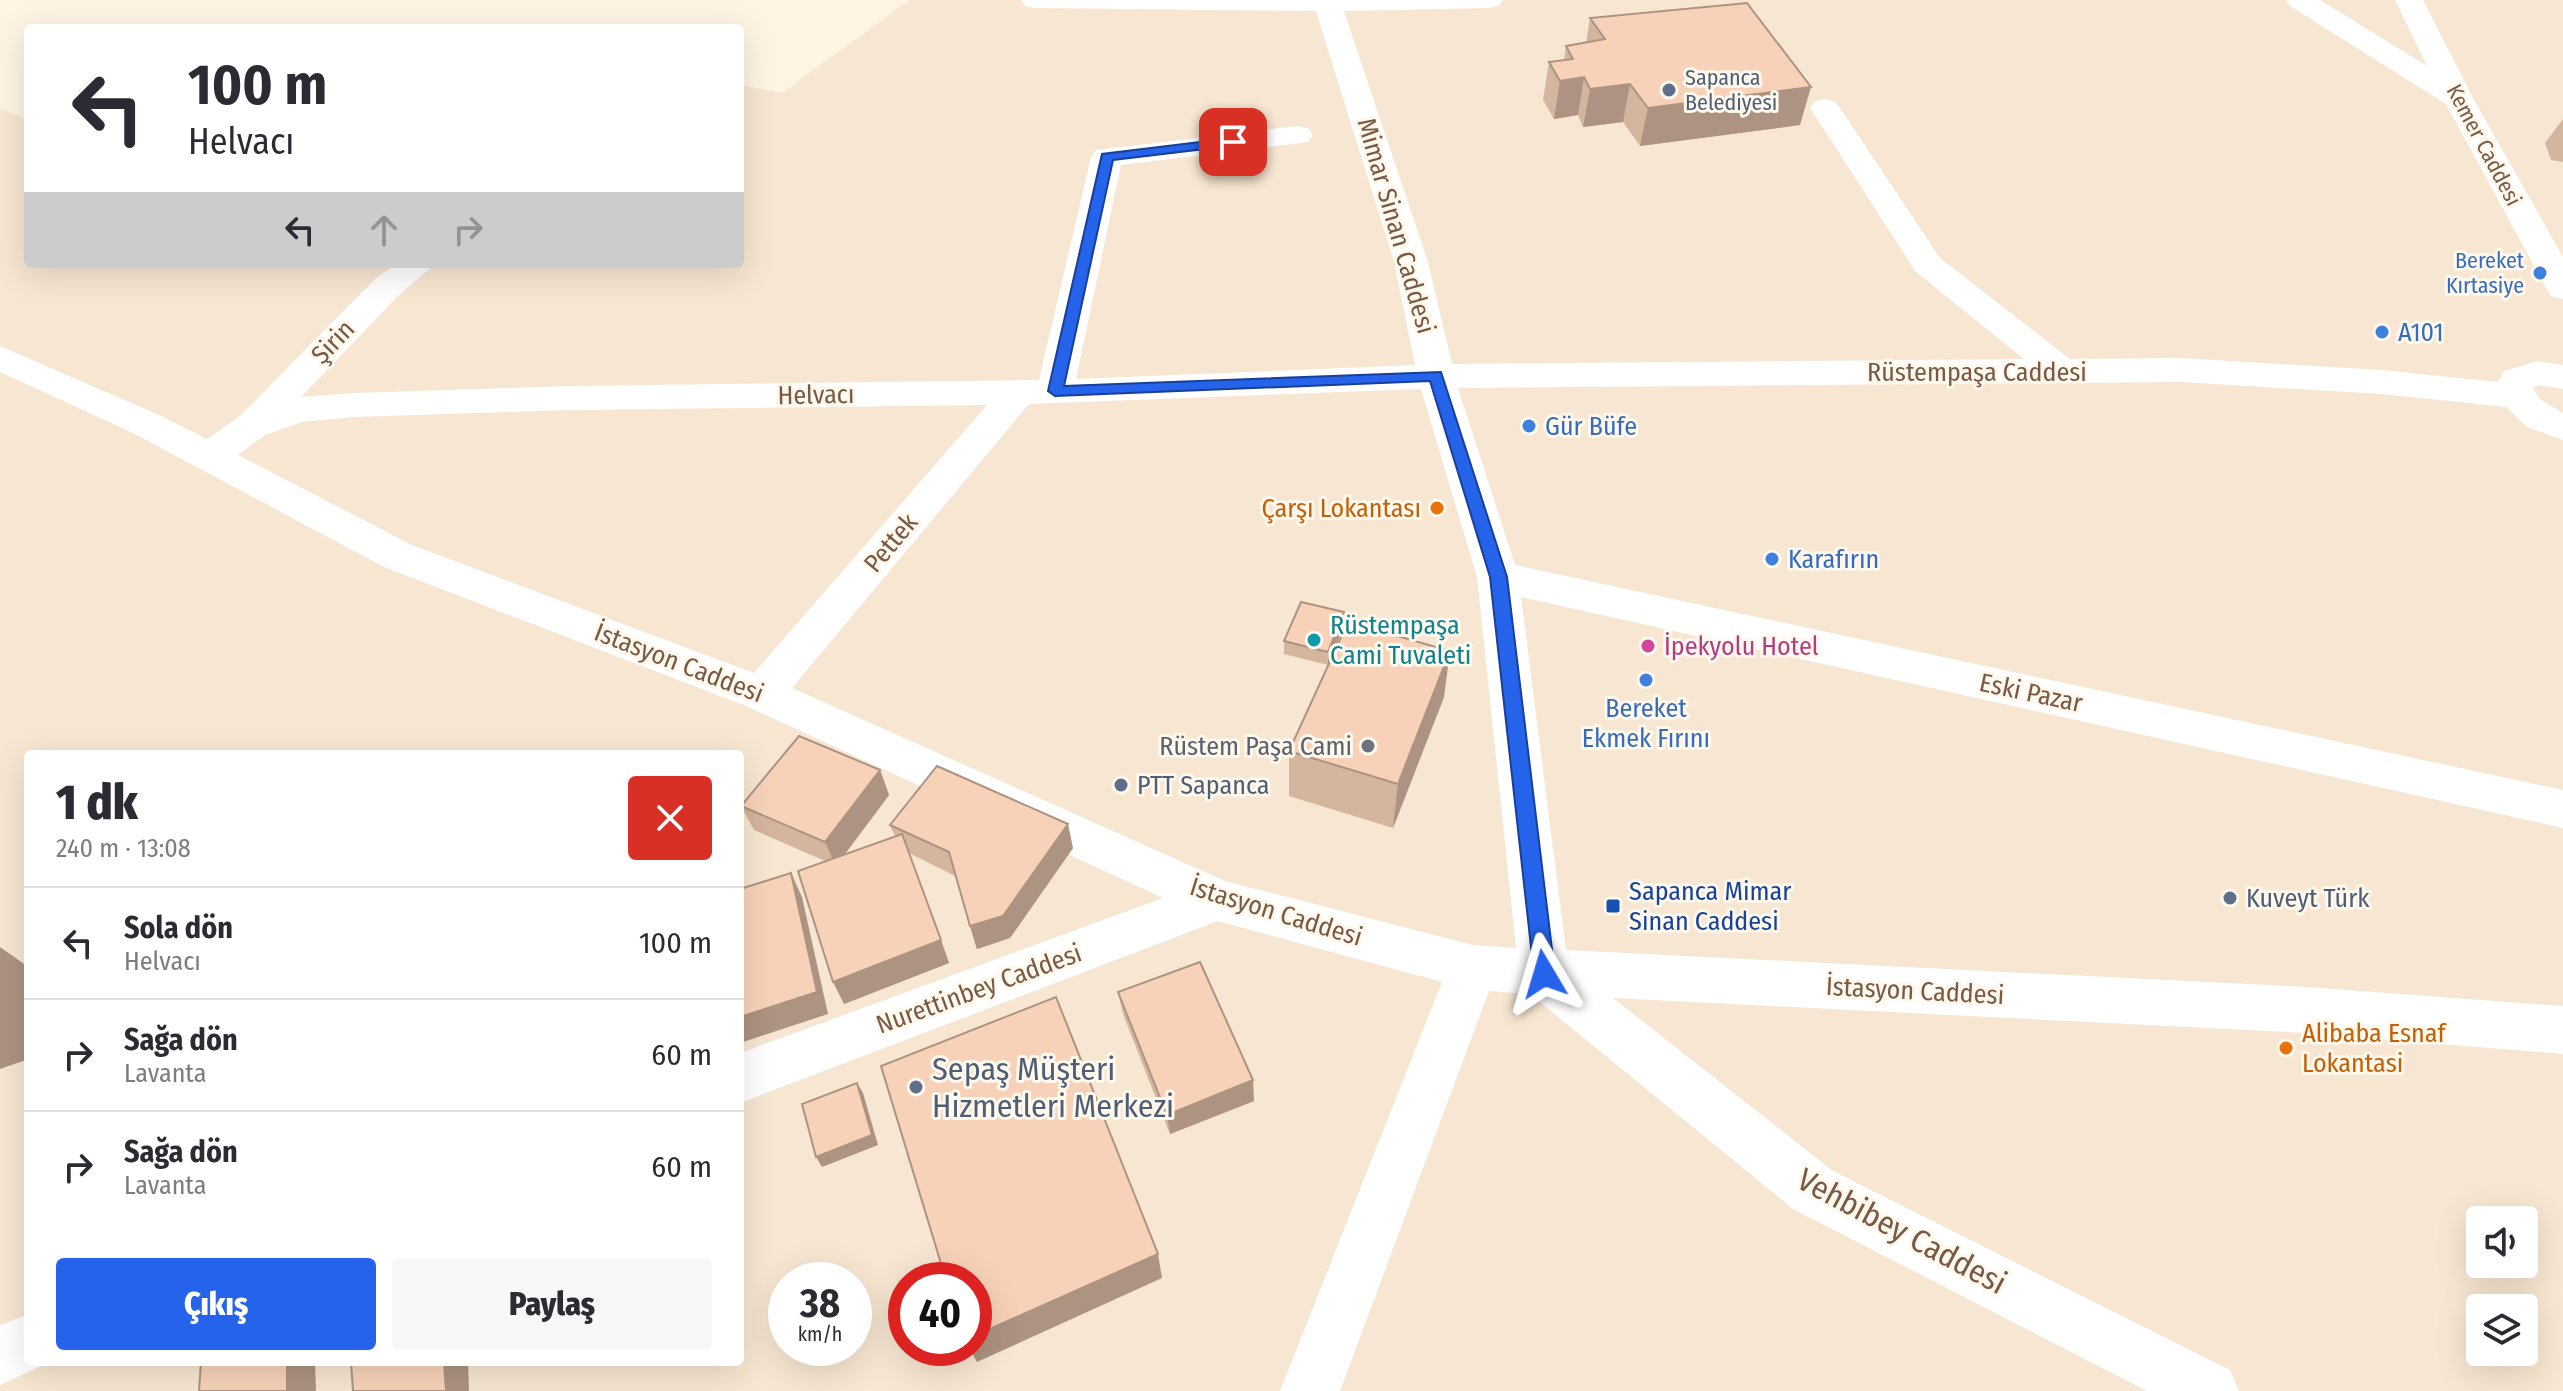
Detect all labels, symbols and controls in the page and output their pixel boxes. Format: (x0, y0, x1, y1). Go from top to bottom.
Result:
text: 100 m (188, 52, 327, 119)
icon: left (56, 56, 160, 160)
place label: Sapanca Belediyesi (1685, 64, 1777, 116)
street label: Kemer Caddesi (2441, 80, 2527, 210)
marker: Sapanca Belediyesi (1660, 81, 1678, 99)
pin (1199, 108, 1267, 176)
street label: Mimar Sinan Caddesi (1350, 115, 1442, 337)
text: Helvacı (188, 120, 294, 164)
icon: arrive (1211, 120, 1255, 164)
icon: left (278, 208, 322, 252)
icon: ahead (362, 208, 406, 252)
icon: right (446, 208, 490, 252)
place label: Bereket Kırtasiye (2446, 247, 2525, 299)
marker: Bereket Kırtasiye (2531, 264, 2549, 282)
street label: Şirin (305, 314, 361, 370)
place label: A101 (2398, 317, 2444, 348)
marker: A101 (2373, 323, 2391, 341)
street label: Rüstempaşa Caddesi (1867, 357, 2087, 388)
street label: Helvacı (777, 379, 855, 411)
place label: Gür Büfe (1545, 411, 1637, 442)
marker: Gür Büfe (1520, 417, 1538, 435)
place label: Çarşı Lokantası (1262, 493, 1421, 524)
marker: Çarşı Lokantası (1428, 499, 1446, 517)
street label: Pettek (858, 507, 925, 579)
place label: Karafırın (1788, 544, 1879, 575)
marker: Karafırın (1763, 550, 1781, 568)
place label: Rüstempaşa Cami Tuvaleti (1330, 610, 1471, 671)
street label: İstasyon Caddesi (590, 617, 768, 709)
marker: Rüstempaşa Cami Tuvaleti (1305, 631, 1323, 649)
place label: İpekyolu Hotel (1664, 631, 1819, 662)
marker: İpekyolu Hotel (1639, 637, 1657, 655)
street label: Eski Pazar (1977, 667, 2085, 719)
marker: Bereket Ekmek Fırını (1637, 671, 1655, 689)
place label: Bereket Ekmek Fırını (1582, 693, 1710, 754)
place label: Rüstem Paşa Cami (1159, 731, 1352, 762)
marker: Rüstem Paşa Cami (1359, 737, 1377, 755)
place label: PTT Sapanca (1137, 770, 1270, 801)
text: 1 dk (56, 774, 138, 832)
button: close (628, 776, 712, 860)
marker: PTT Sapanca (1112, 776, 1130, 794)
text: 240 m · 13:08 (56, 833, 191, 864)
street label: İstasyon Caddesi (1186, 871, 1366, 953)
place label: Sapanca Mimar Sinan Caddesi (1629, 876, 1791, 937)
place label: Kuveyt Türk (2246, 883, 2370, 914)
marker: Kuveyt Türk (2221, 889, 2239, 907)
marker: Sapanca Mimar Sinan Caddesi (1604, 897, 1622, 915)
text: Sola dön (124, 910, 233, 946)
icon: left (56, 921, 100, 965)
text: 100 m (639, 925, 712, 961)
position arrow (1502, 932, 1586, 1016)
street label: Nurettinbey Caddesi (872, 937, 1086, 1041)
text: Helvacı (124, 946, 201, 977)
street label: İstasyon Caddesi (1825, 971, 2005, 1011)
place label: Alibaba Esnaf Lokantasi (2302, 1018, 2447, 1079)
text: Sağa dön (124, 1022, 238, 1058)
icon: right (56, 1033, 100, 1077)
text: 60 m (651, 1037, 712, 1073)
marker: Alibaba Esnaf Lokantasi (2277, 1039, 2295, 1057)
place label: Sepaş Müşteri Hizmetleri Merkezi (932, 1050, 1174, 1125)
text: Lavanta (124, 1058, 206, 1089)
marker: Sepaş Müşteri Hizmetleri Merkezi (907, 1078, 925, 1096)
text: Sağa dön (124, 1134, 238, 1170)
icon: right (56, 1145, 100, 1189)
text: 60 m (651, 1149, 712, 1185)
street label: Vehbibey Caddesi (1791, 1160, 2013, 1302)
text: Lavanta (124, 1170, 206, 1201)
map controls (2466, 1206, 2538, 1366)
button: sound (2466, 1206, 2538, 1278)
button: Çıkış (56, 1258, 376, 1350)
button: Paylaş (392, 1258, 712, 1350)
speed limit sign: 40 (888, 1262, 992, 1366)
text: 38 (800, 1280, 840, 1328)
button: layers (2466, 1294, 2538, 1366)
text: km/h (798, 1322, 842, 1346)

